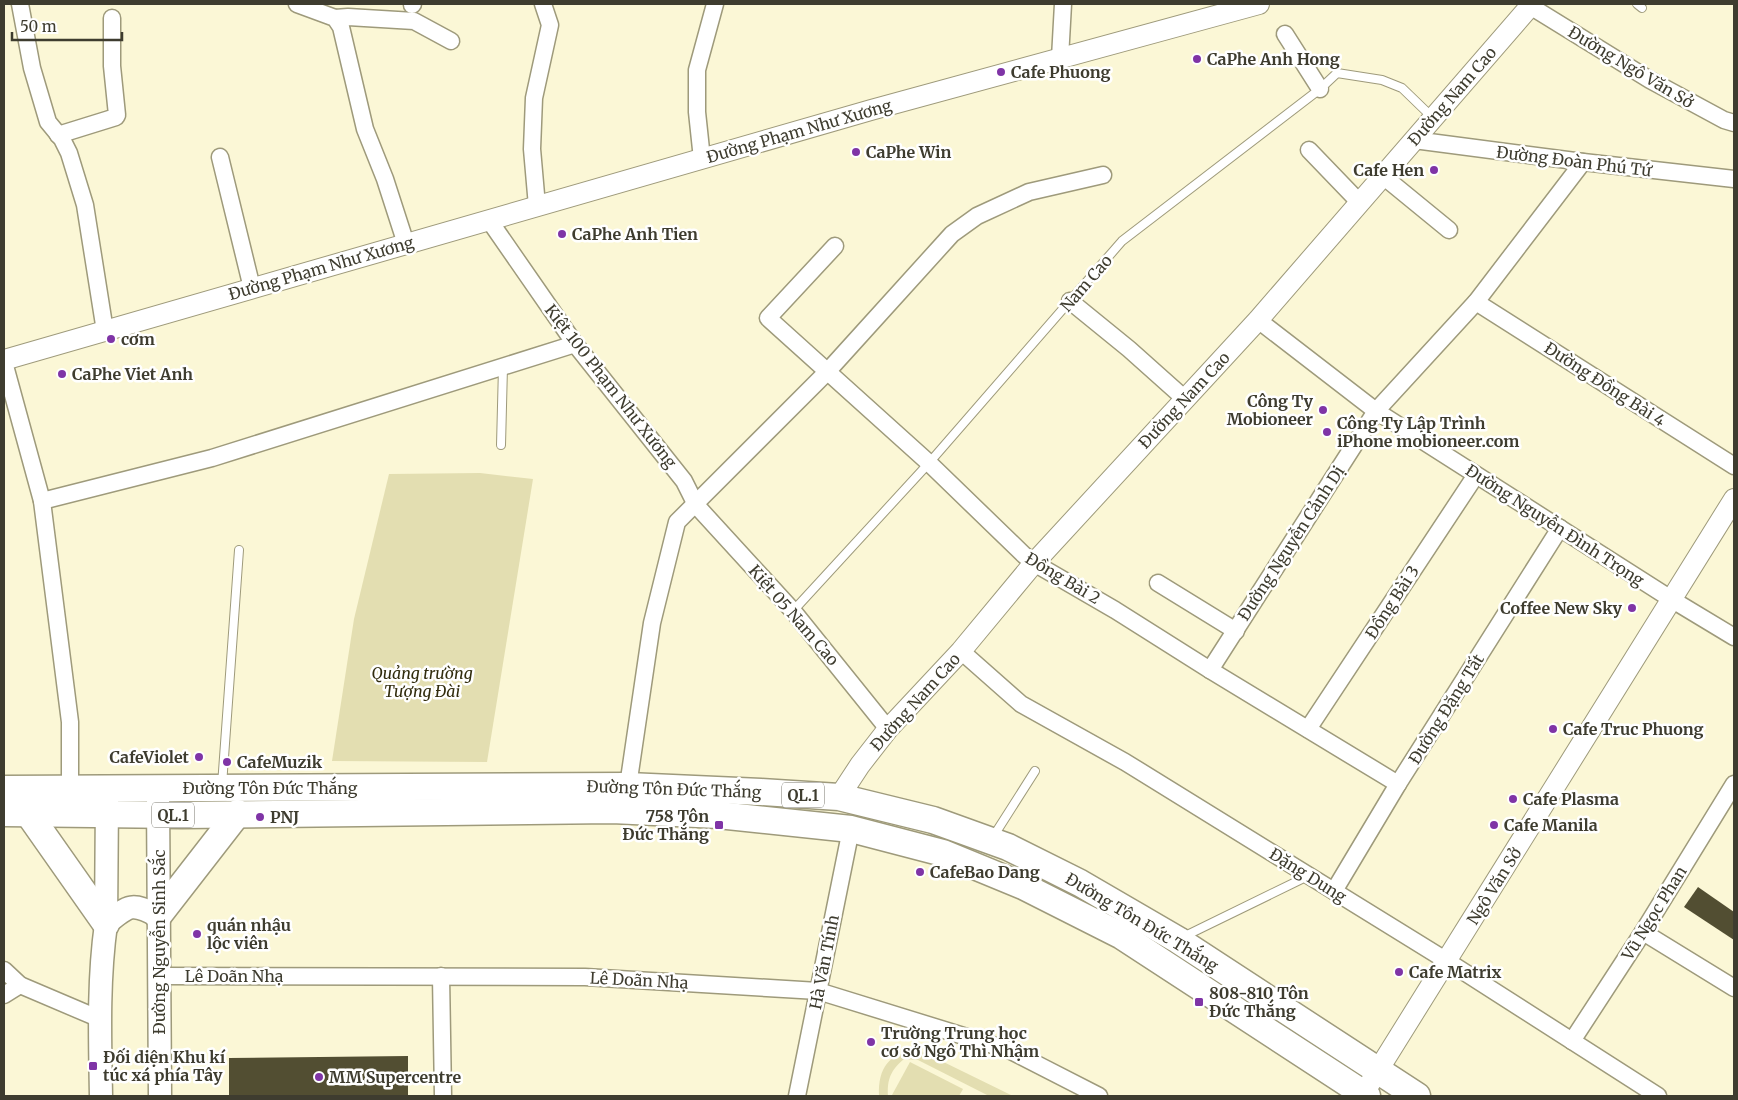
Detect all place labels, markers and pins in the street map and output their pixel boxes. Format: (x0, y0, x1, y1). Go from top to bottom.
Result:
place label: CaPhe Anh Hong (1207, 49, 1340, 69)
marker: CaPhe Anh Hong (1191, 53, 1203, 65)
place label: Cafe Phuong (1011, 62, 1110, 82)
marker: Cafe Phuong (995, 66, 1007, 78)
place label: CaPhe Win (866, 142, 952, 162)
marker: CaPhe Win (850, 146, 862, 158)
place label: Cafe Hen (1354, 160, 1424, 180)
marker: Cafe Hen (1428, 164, 1440, 176)
place label: CaPhe Anh Tien (572, 224, 698, 244)
marker: CaPhe Anh Tien (556, 228, 568, 240)
place label: cơm (121, 329, 155, 349)
marker: cơm (105, 333, 117, 345)
place label: CaPhe Viet Anh (72, 364, 193, 384)
marker: CaPhe Viet Anh (56, 368, 68, 380)
place label: Công Ty Mobioneer (1227, 391, 1314, 429)
marker: Công Ty Mobioneer (1317, 404, 1329, 416)
place label: Công Ty Lập Trình iPhone mobioneer.com (1337, 413, 1519, 451)
marker: Công Ty Lập Trình iPhone mobioneer.com (1321, 426, 1333, 438)
place label: Coffee New Sky (1500, 598, 1623, 618)
marker: Coffee New Sky (1626, 602, 1638, 614)
place label: Cafe Truc Phuong (1563, 719, 1703, 739)
marker: Cafe Truc Phuong (1547, 723, 1559, 735)
place label: CafeViolet (109, 747, 190, 767)
marker: CafeViolet (193, 751, 205, 763)
place label: CafeMuzik (237, 752, 323, 772)
marker: CafeMuzik (221, 756, 233, 768)
place label: Cafe Plasma (1523, 789, 1619, 809)
marker: Cafe Plasma (1507, 793, 1519, 805)
place label: 758 Tôn Đức Thắng (622, 806, 709, 844)
place label: PNJ (270, 807, 299, 827)
marker: PNJ (254, 811, 266, 823)
place label: Cafe Manila (1504, 815, 1598, 835)
marker: 758 Tôn Đức Thắng (713, 819, 725, 831)
marker: Cafe Manila (1488, 819, 1500, 831)
place label: CafeBao Dang (930, 862, 1040, 882)
marker: CafeBao Dang (914, 866, 926, 878)
place label: quán nhậu lộc viên (207, 915, 291, 953)
marker: quán nhậu lộc viên (191, 928, 203, 940)
place label: Cafe Matrix (1409, 962, 1502, 982)
marker: Cafe Matrix (1393, 966, 1405, 978)
place label: 808-810 Tôn Đức Thắng (1209, 983, 1309, 1021)
marker: 808-810 Tôn Đức Thắng (1193, 996, 1205, 1008)
place label: Trường Trung học cơ sở Ngô Thì Nhậm (881, 1023, 1039, 1061)
marker: Trường Trung học cơ sở Ngô Thì Nhậm (865, 1036, 877, 1048)
place label: Đối diện Khu kí túc xá phía Tây (103, 1047, 226, 1085)
marker: Đối diện Khu kí túc xá phía Tây (87, 1060, 99, 1072)
place label: MM Supercentre (329, 1067, 461, 1087)
marker: MM Supercentre (313, 1071, 325, 1083)

